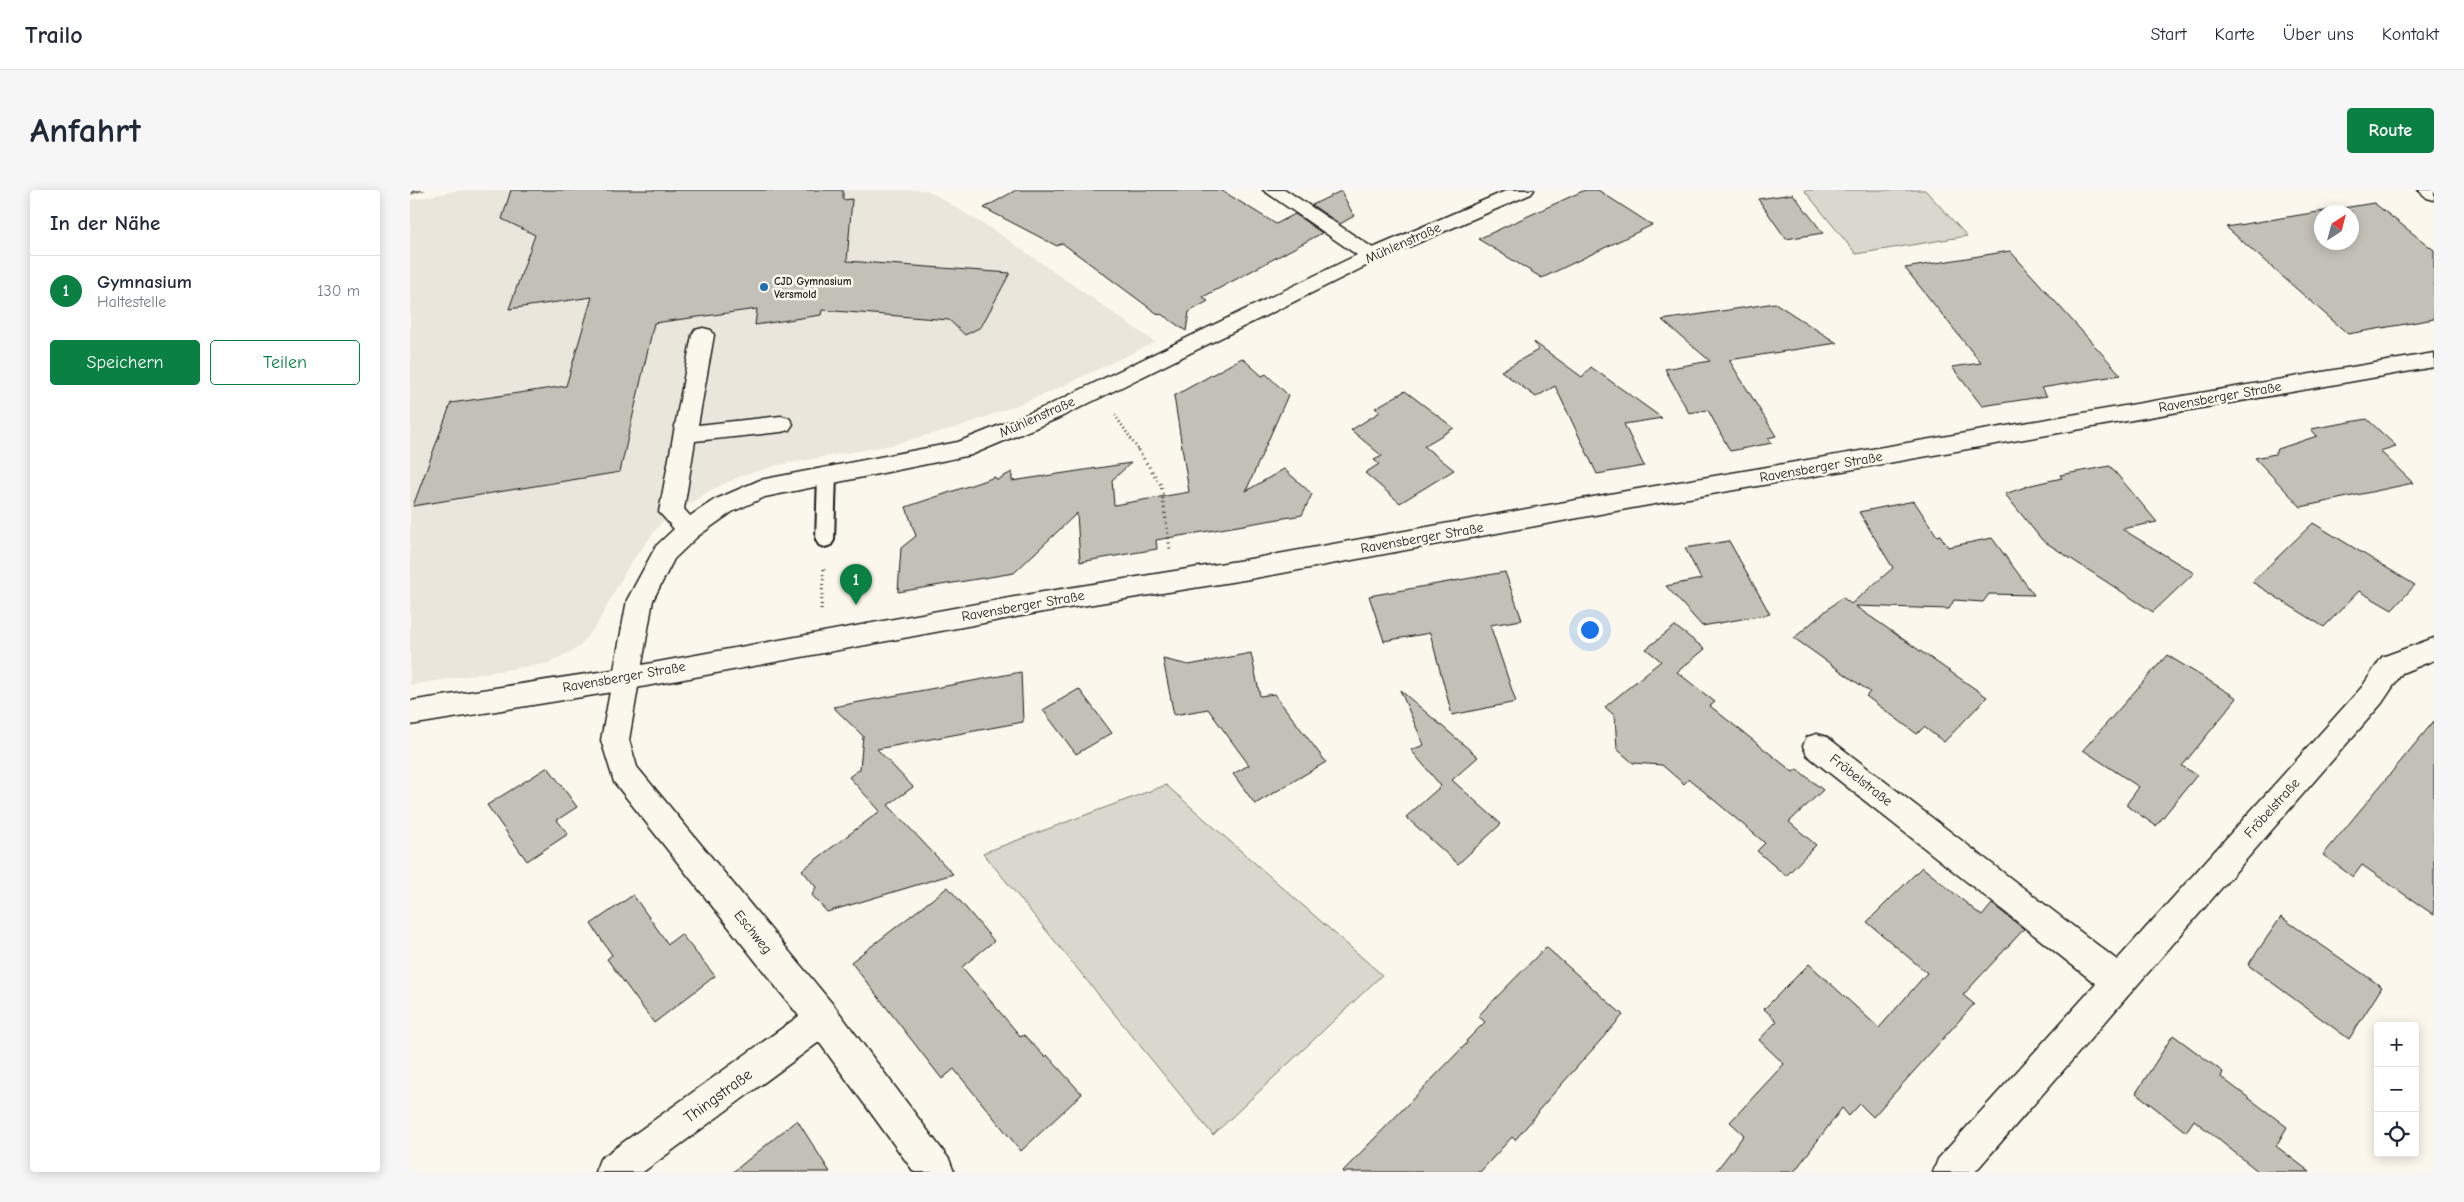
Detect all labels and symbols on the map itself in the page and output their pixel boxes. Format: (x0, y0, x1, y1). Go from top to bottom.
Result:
north arrow (2314, 205, 2359, 250)
street label: Mühlenstraße (1363, 219, 1443, 267)
place label: CJD Gymnasium Versmold (774, 275, 852, 301)
marker: CJD Gymnasium Versmold (758, 281, 770, 293)
street label: Ravensberger Straße (2157, 378, 2283, 416)
street label: Mühlenstraße (997, 393, 1077, 441)
street label: Ravensberger Straße (1758, 448, 1884, 486)
street label: Ravensberger Straße (1359, 519, 1485, 557)
pin: 1 (840, 564, 872, 605)
street label: Ravensberger Straße (960, 587, 1086, 625)
your location (1577, 617, 1603, 643)
street label: Ravensberger Straße (561, 658, 687, 696)
street label: Fröbelstraße (1826, 750, 1896, 810)
street label: Fröbelstraße (2241, 774, 2303, 842)
street label: Eschweg (730, 907, 776, 957)
street label: Thingstraße (680, 1065, 756, 1127)

